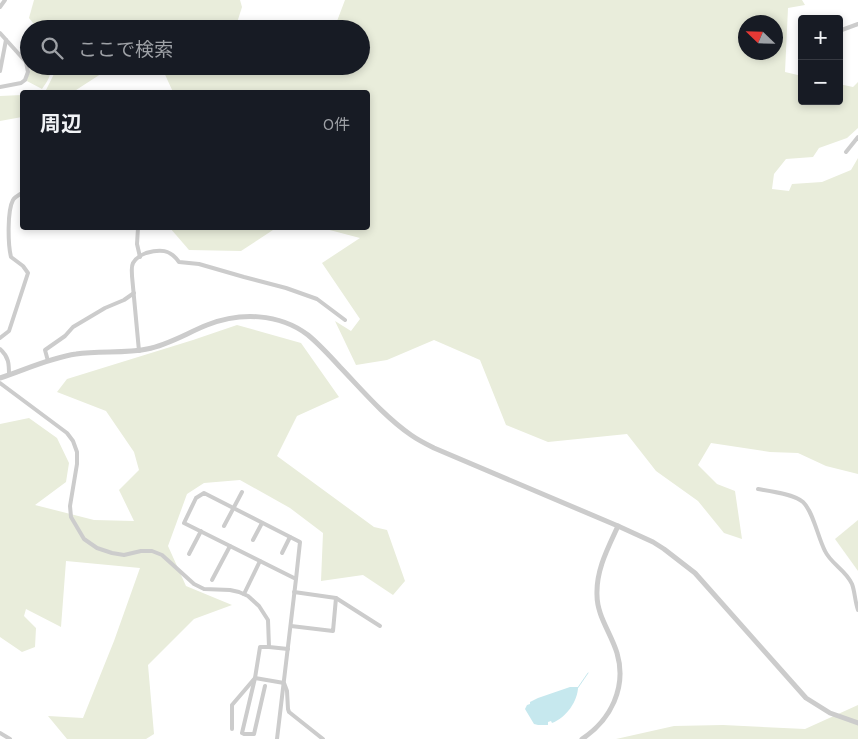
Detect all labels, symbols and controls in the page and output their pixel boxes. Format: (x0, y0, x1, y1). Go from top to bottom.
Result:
north arrow (738, 15, 783, 60)
map controls (798, 15, 843, 105)
button: + (798, 15, 843, 60)
search box (20, 20, 370, 75)
icon: search (38, 34, 66, 62)
text: ここで検索 (78, 37, 173, 62)
button: − (798, 60, 843, 105)
text: 周辺 (40, 110, 82, 138)
text: 0件 (323, 114, 350, 135)

